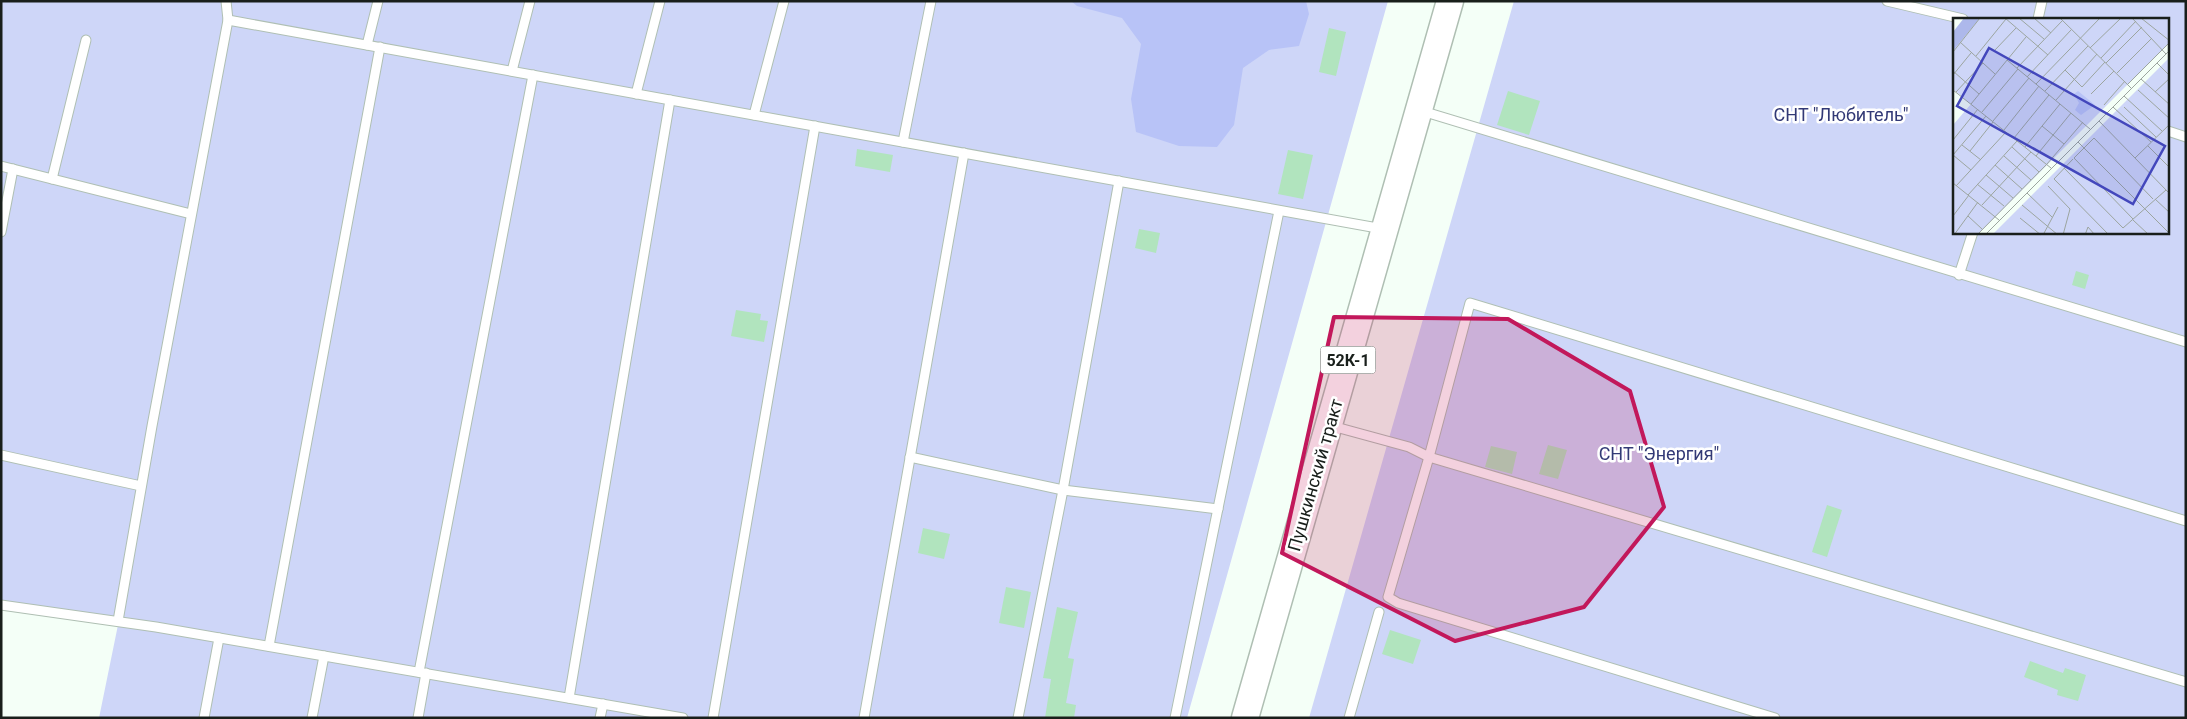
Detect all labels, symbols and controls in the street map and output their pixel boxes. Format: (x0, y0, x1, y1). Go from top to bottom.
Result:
inset map (1953, 18, 2170, 234)
park label: СНТ "Любитель" (1774, 104, 1908, 125)
road number: 52К-1 (1320, 346, 1376, 374)
street label: Пушкинский тракт (1283, 396, 1347, 554)
park label: СНТ "Энергия" (1599, 443, 1719, 464)

